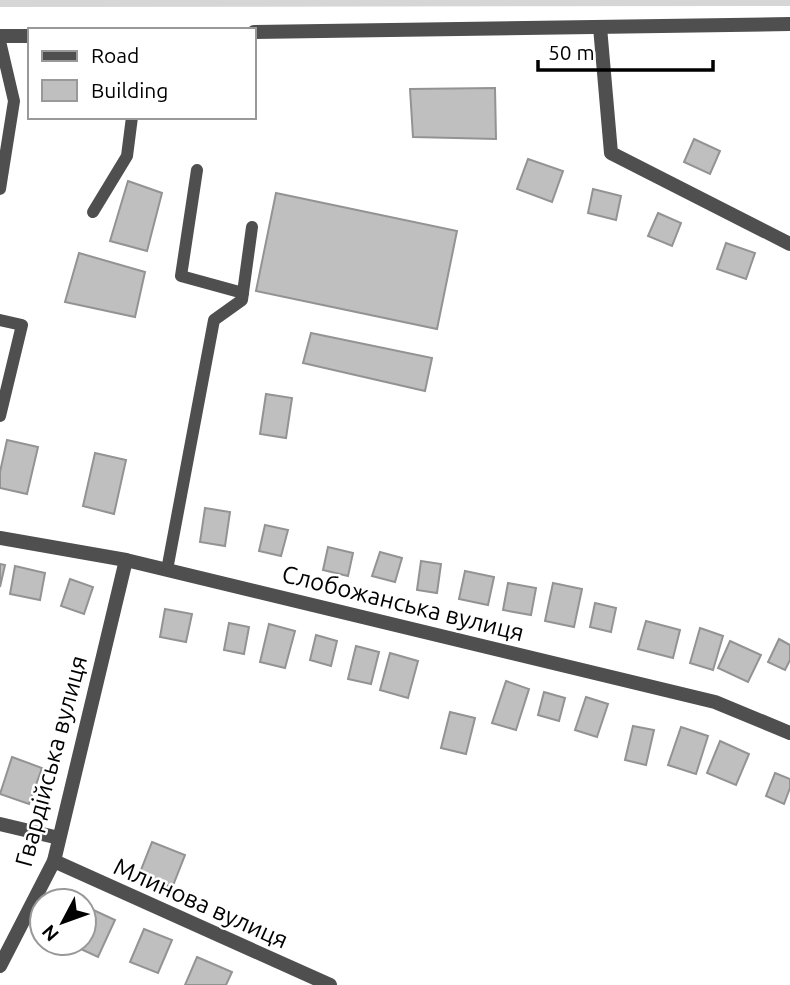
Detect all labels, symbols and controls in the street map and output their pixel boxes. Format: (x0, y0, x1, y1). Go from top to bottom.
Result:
legend (28, 28, 256, 119)
scale bar (538, 28, 713, 72)
text: 50 m (548, 40, 595, 64)
text: Road (91, 43, 139, 67)
text: Building (91, 78, 168, 102)
street label: Слобожанська вулиця (279, 560, 527, 646)
street label: Гвардійська вулиця (10, 653, 92, 869)
street label: Млинова вулиця (110, 852, 292, 954)
north arrow (28, 887, 98, 957)
text: N (37, 921, 63, 946)

